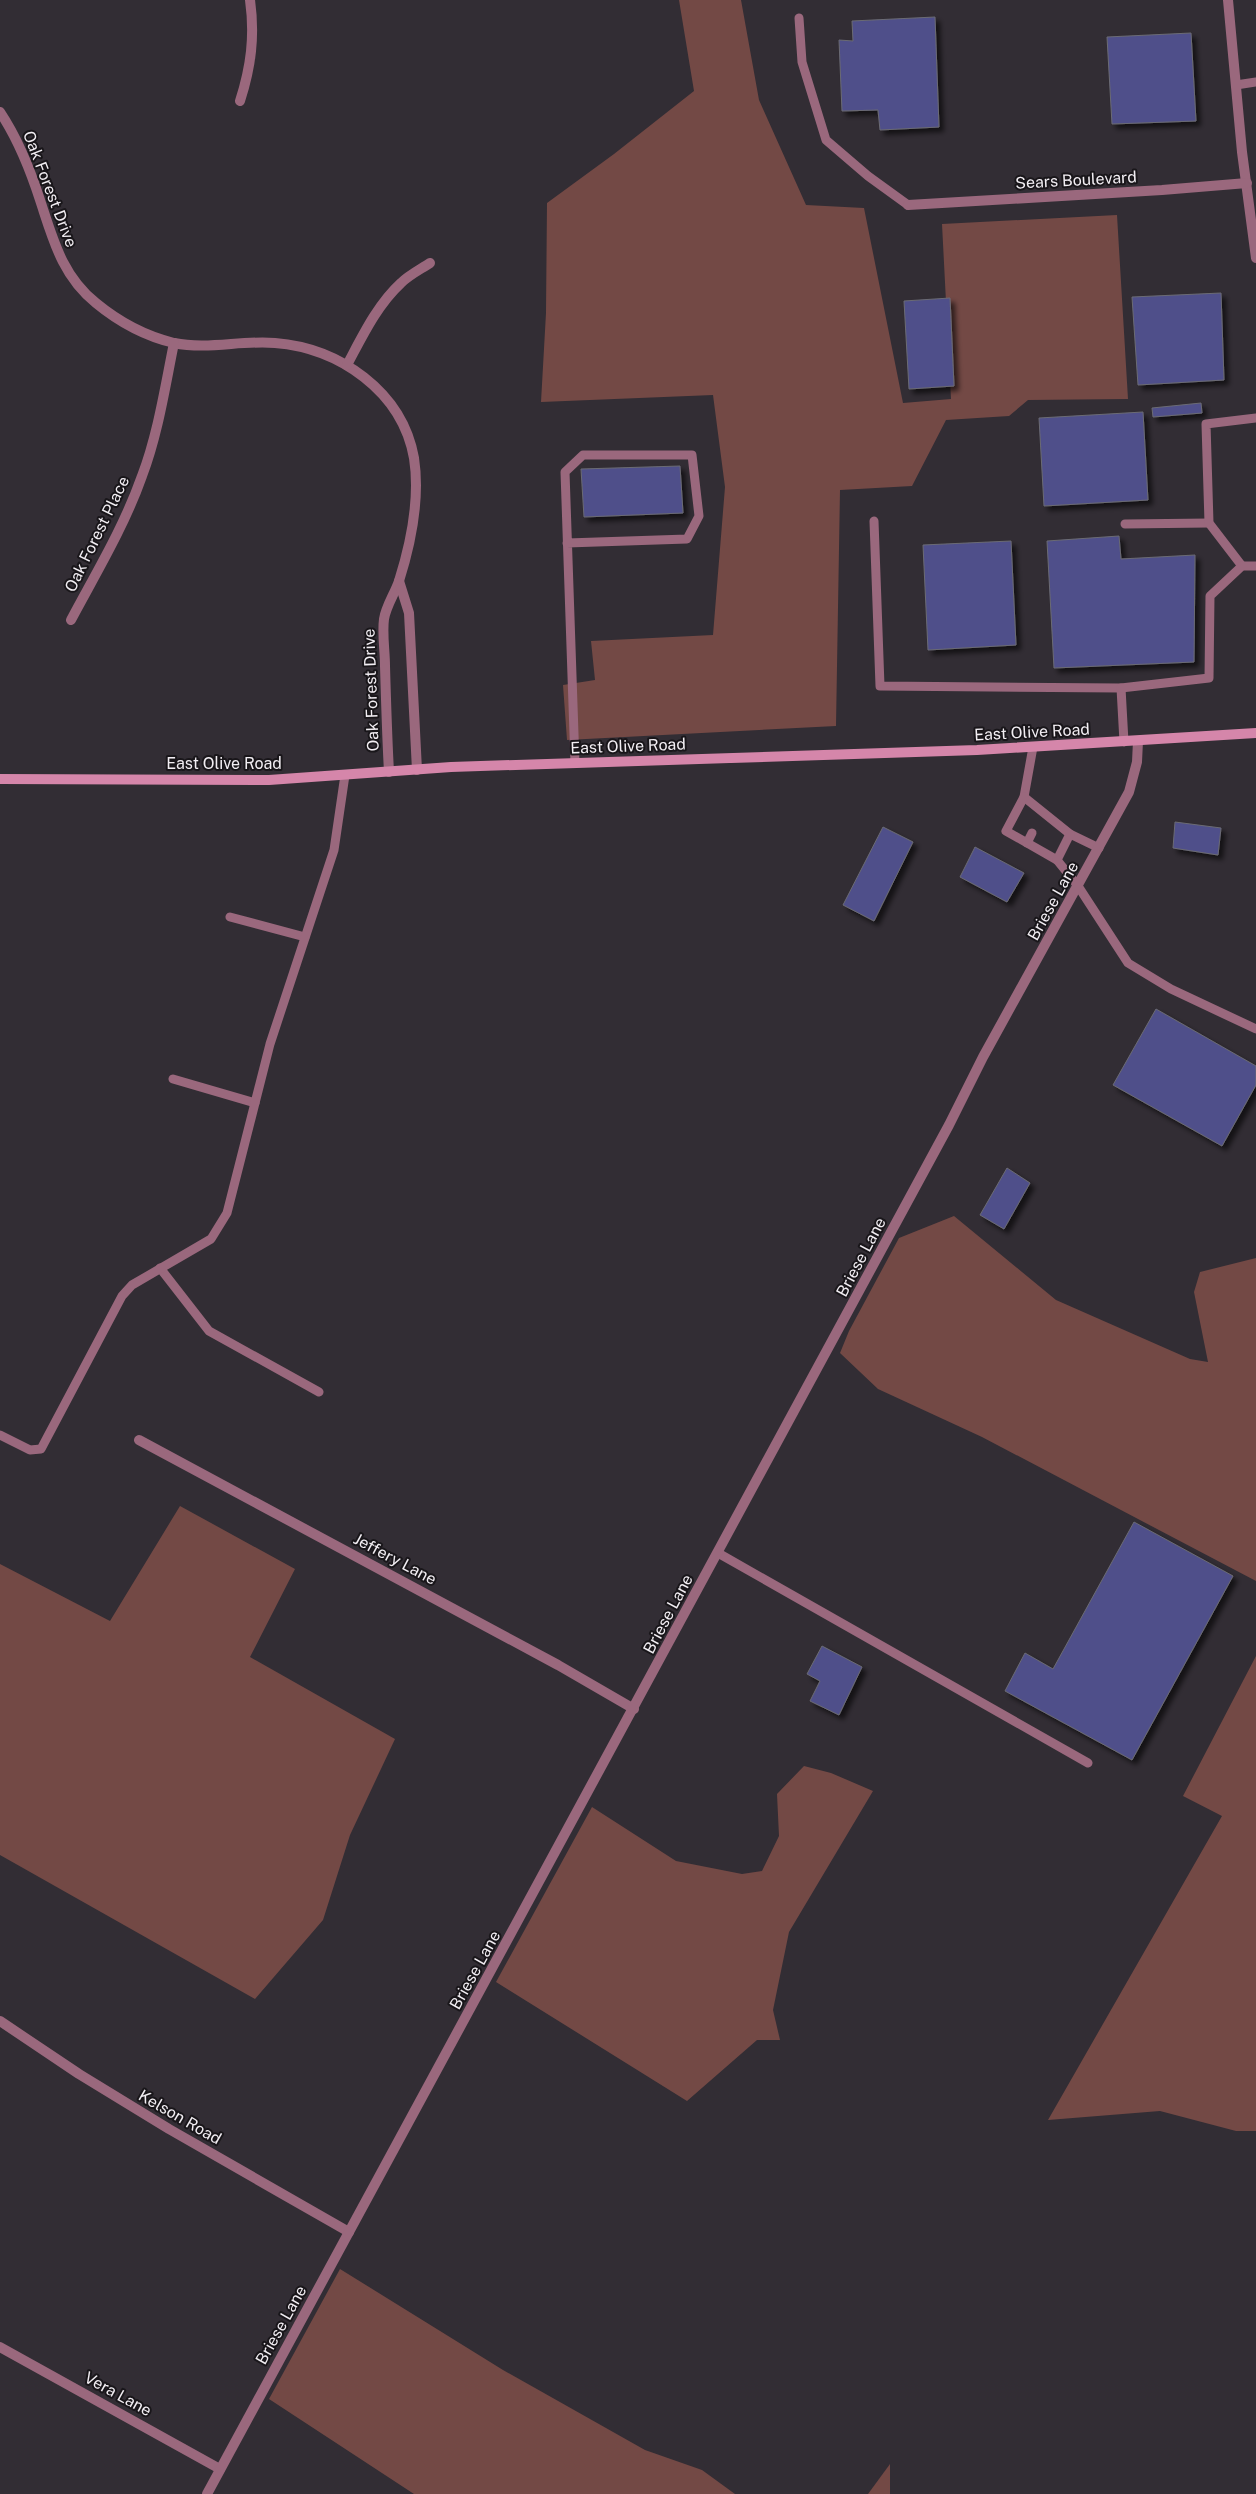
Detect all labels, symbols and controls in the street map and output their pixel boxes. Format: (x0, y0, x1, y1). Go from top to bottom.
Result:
street label: Oak Forest Drive (19, 128, 81, 250)
street label: Sears Boulevard (1015, 167, 1137, 193)
street label: Oak Forest Place (61, 473, 133, 595)
street label: Oak Forest Drive (359, 628, 383, 752)
street label: East Olive Road (974, 719, 1090, 745)
street label: East Olive Road (570, 734, 686, 758)
street label: East Olive Road (166, 754, 282, 773)
street label: Briese Lane (1024, 858, 1082, 944)
street label: Briese Lane (832, 1214, 890, 1300)
street label: Jeffery Lane (350, 1529, 440, 1589)
street label: Briese Lane (639, 1571, 697, 1657)
street label: Briese Lane (446, 1927, 504, 2013)
street label: Kelson Road (135, 2086, 225, 2148)
street label: Briese Lane (252, 2282, 310, 2368)
street label: Vera Lane (81, 2368, 155, 2420)

